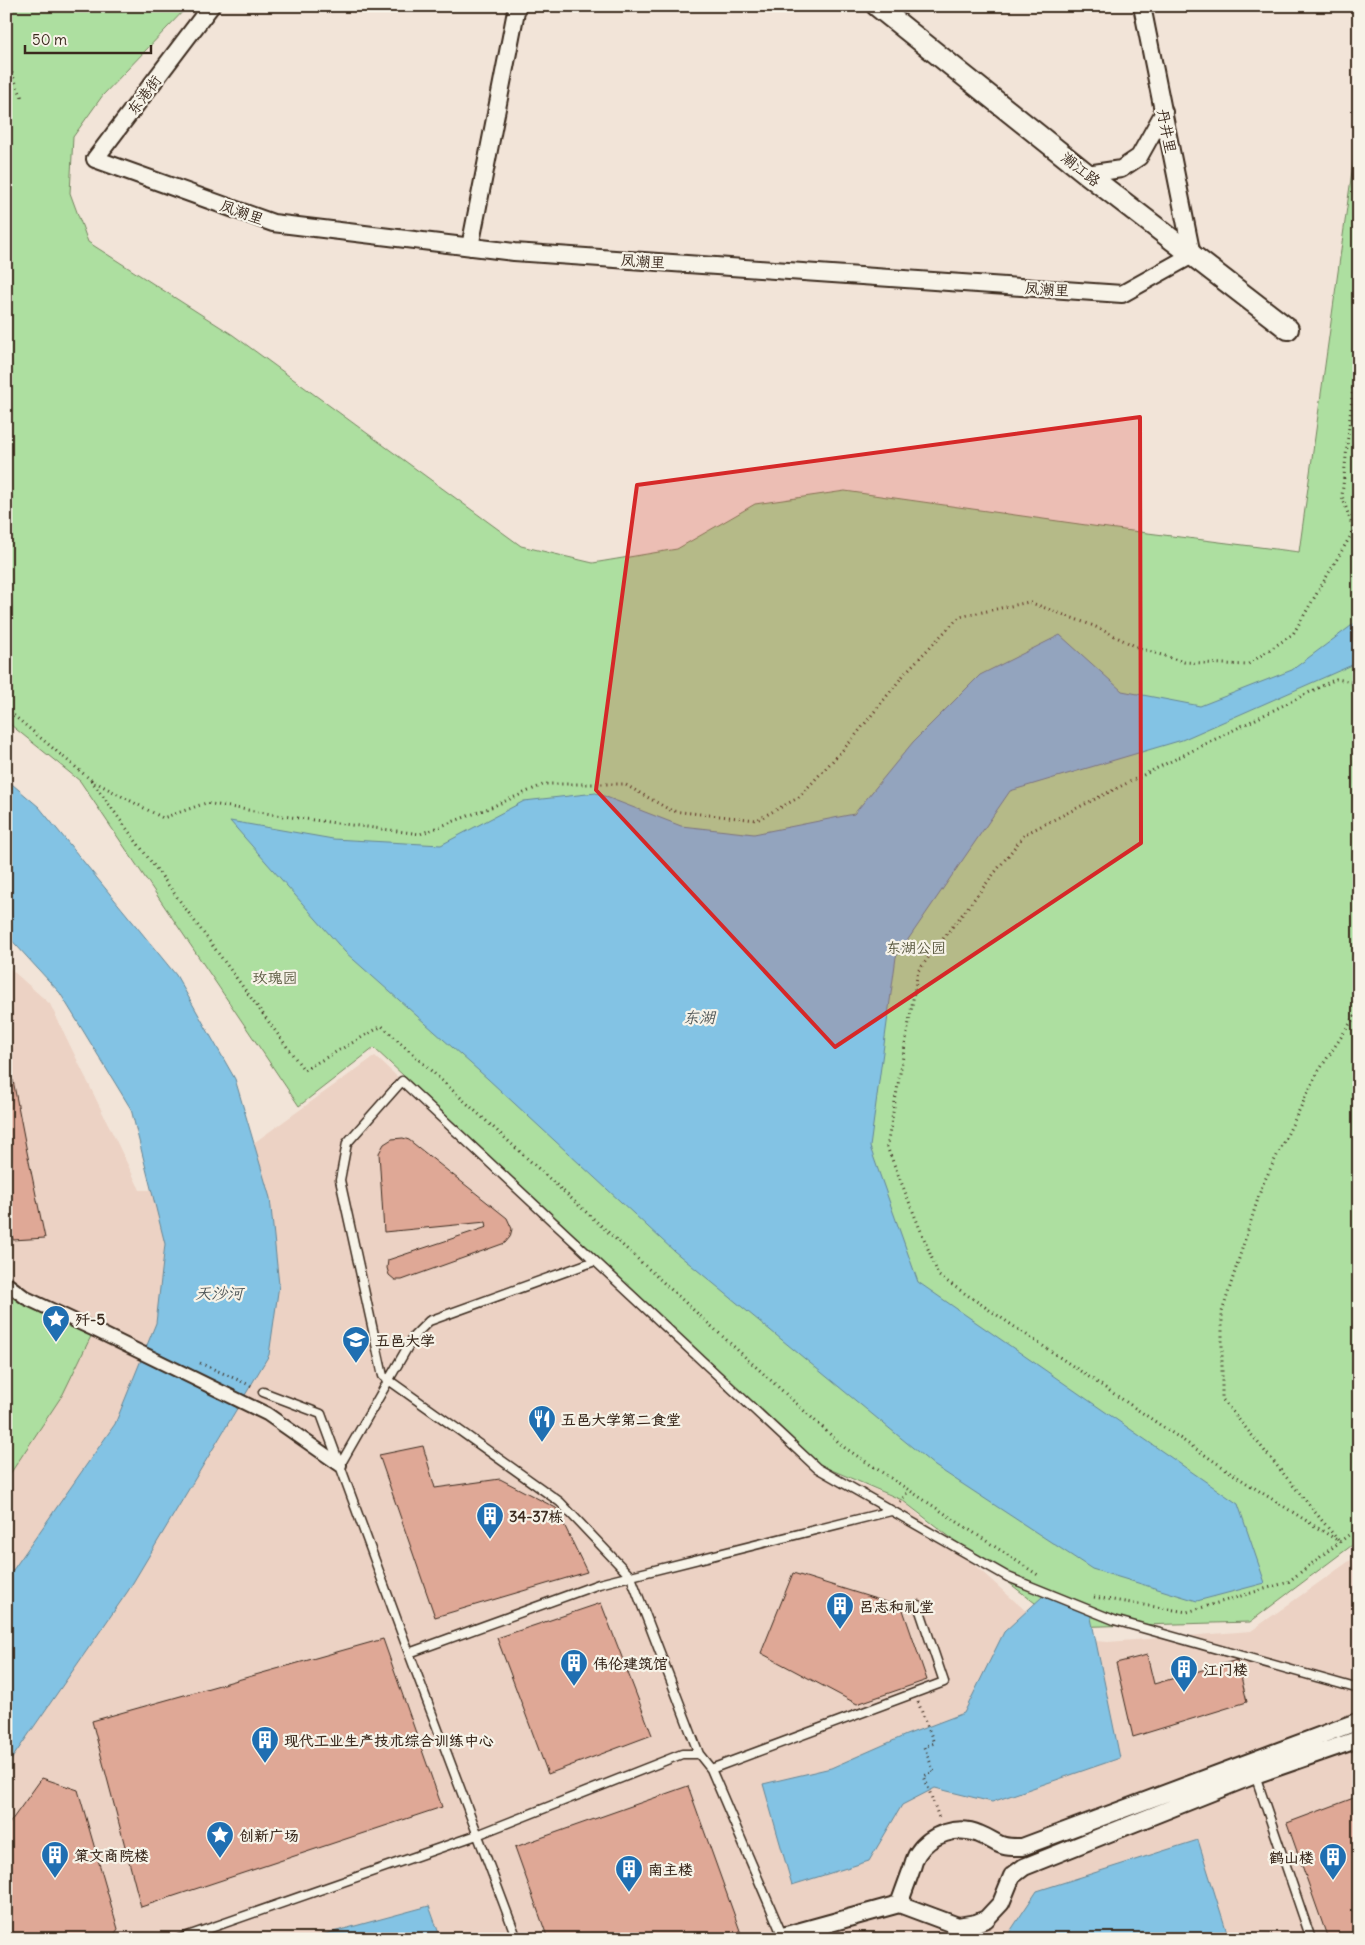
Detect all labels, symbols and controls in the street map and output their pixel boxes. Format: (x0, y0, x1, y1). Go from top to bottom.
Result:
scale bar (25, 22, 151, 54)
text: 50 m (32, 30, 67, 49)
street label: 东港街 (123, 71, 165, 119)
street label: 丹井里 (1153, 107, 1181, 155)
street label: 潮江路 (1057, 148, 1105, 190)
street label: 凤潮里 (218, 195, 266, 229)
street label: 凤潮里 (620, 250, 666, 272)
street label: 凤潮里 (1024, 278, 1070, 300)
park label: 东湖公园 (886, 938, 946, 957)
park label: 玫瑰园 (252, 968, 298, 987)
water label: 东湖 (683, 1007, 717, 1027)
water label: 天沙河 (195, 1283, 246, 1303)
place icon: 歼-5 (41, 1304, 71, 1343)
place label: 歼-5 (75, 1310, 105, 1329)
school or university icon: 五邑大学 (341, 1325, 371, 1364)
place label: 五邑大学 (375, 1331, 435, 1350)
restaurant icon: 五邑大学第二食堂 (527, 1404, 557, 1443)
place label: 五邑大学第二食堂 (561, 1410, 681, 1429)
building icon: 34-37栋 (475, 1501, 505, 1540)
place label: 34-37栋 (509, 1507, 563, 1526)
building icon: 吕志和礼堂 (825, 1591, 855, 1630)
place label: 吕志和礼堂 (859, 1597, 934, 1616)
building icon: 伟伦建筑馆 (559, 1648, 589, 1687)
place label: 伟伦建筑馆 (593, 1654, 668, 1673)
building icon: 江门楼 (1169, 1654, 1199, 1693)
place label: 江门楼 (1203, 1660, 1248, 1679)
building icon: 现代工业生产技术综合训练中心 (250, 1725, 280, 1764)
place label: 现代工业生产技术综合训练中心 (284, 1731, 494, 1750)
place icon: 创新广场 (205, 1820, 235, 1859)
place label: 创新广场 (239, 1826, 299, 1845)
building icon: 策文商院楼 (40, 1840, 70, 1879)
building icon: 鹤山楼 (1318, 1842, 1348, 1881)
place label: 策文商院楼 (74, 1846, 149, 1865)
place label: 鹤山楼 (1269, 1848, 1314, 1867)
building icon: 南主楼 (614, 1854, 644, 1893)
place label: 南主楼 (648, 1860, 693, 1879)

